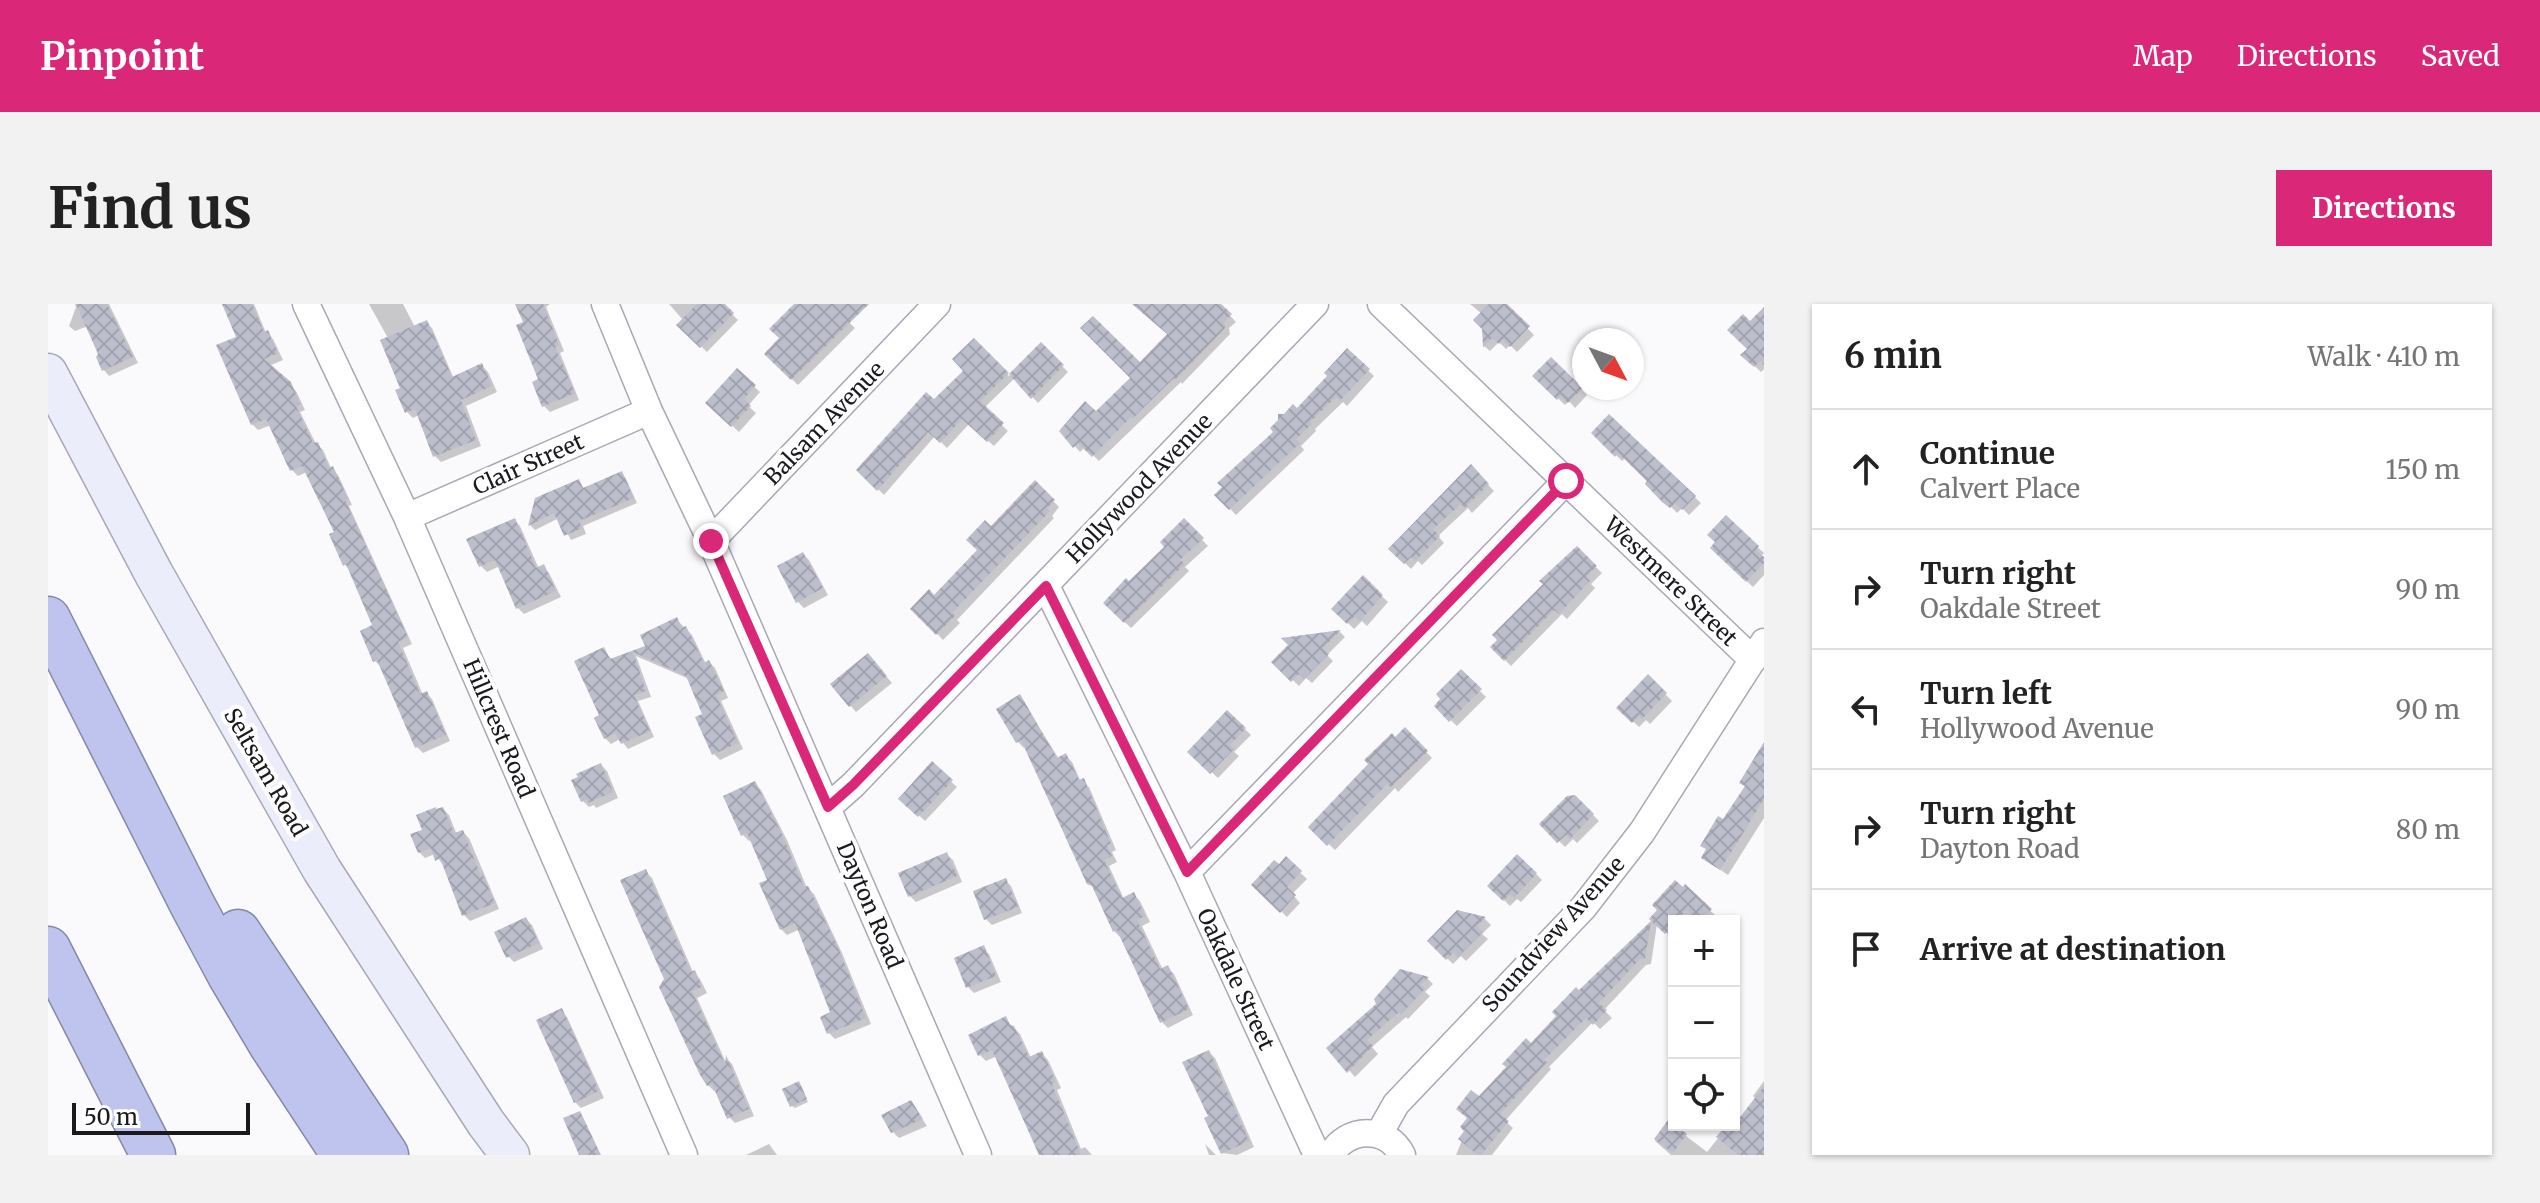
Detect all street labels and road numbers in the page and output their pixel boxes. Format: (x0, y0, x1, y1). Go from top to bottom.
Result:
street label: Balsam Avenue (758, 355, 890, 491)
street label: Hollywood Avenue (1060, 407, 1218, 569)
street label: Clair Street (468, 427, 588, 501)
street label: Westmere Street (1598, 510, 1744, 652)
street label: Hillcrest Road (457, 654, 541, 802)
street label: Seltsam Road (218, 703, 314, 841)
street label: Dayton Road (831, 837, 909, 973)
street label: Soundview Avenue (1476, 850, 1630, 1018)
street label: Oakdale Street (1191, 904, 1281, 1055)

